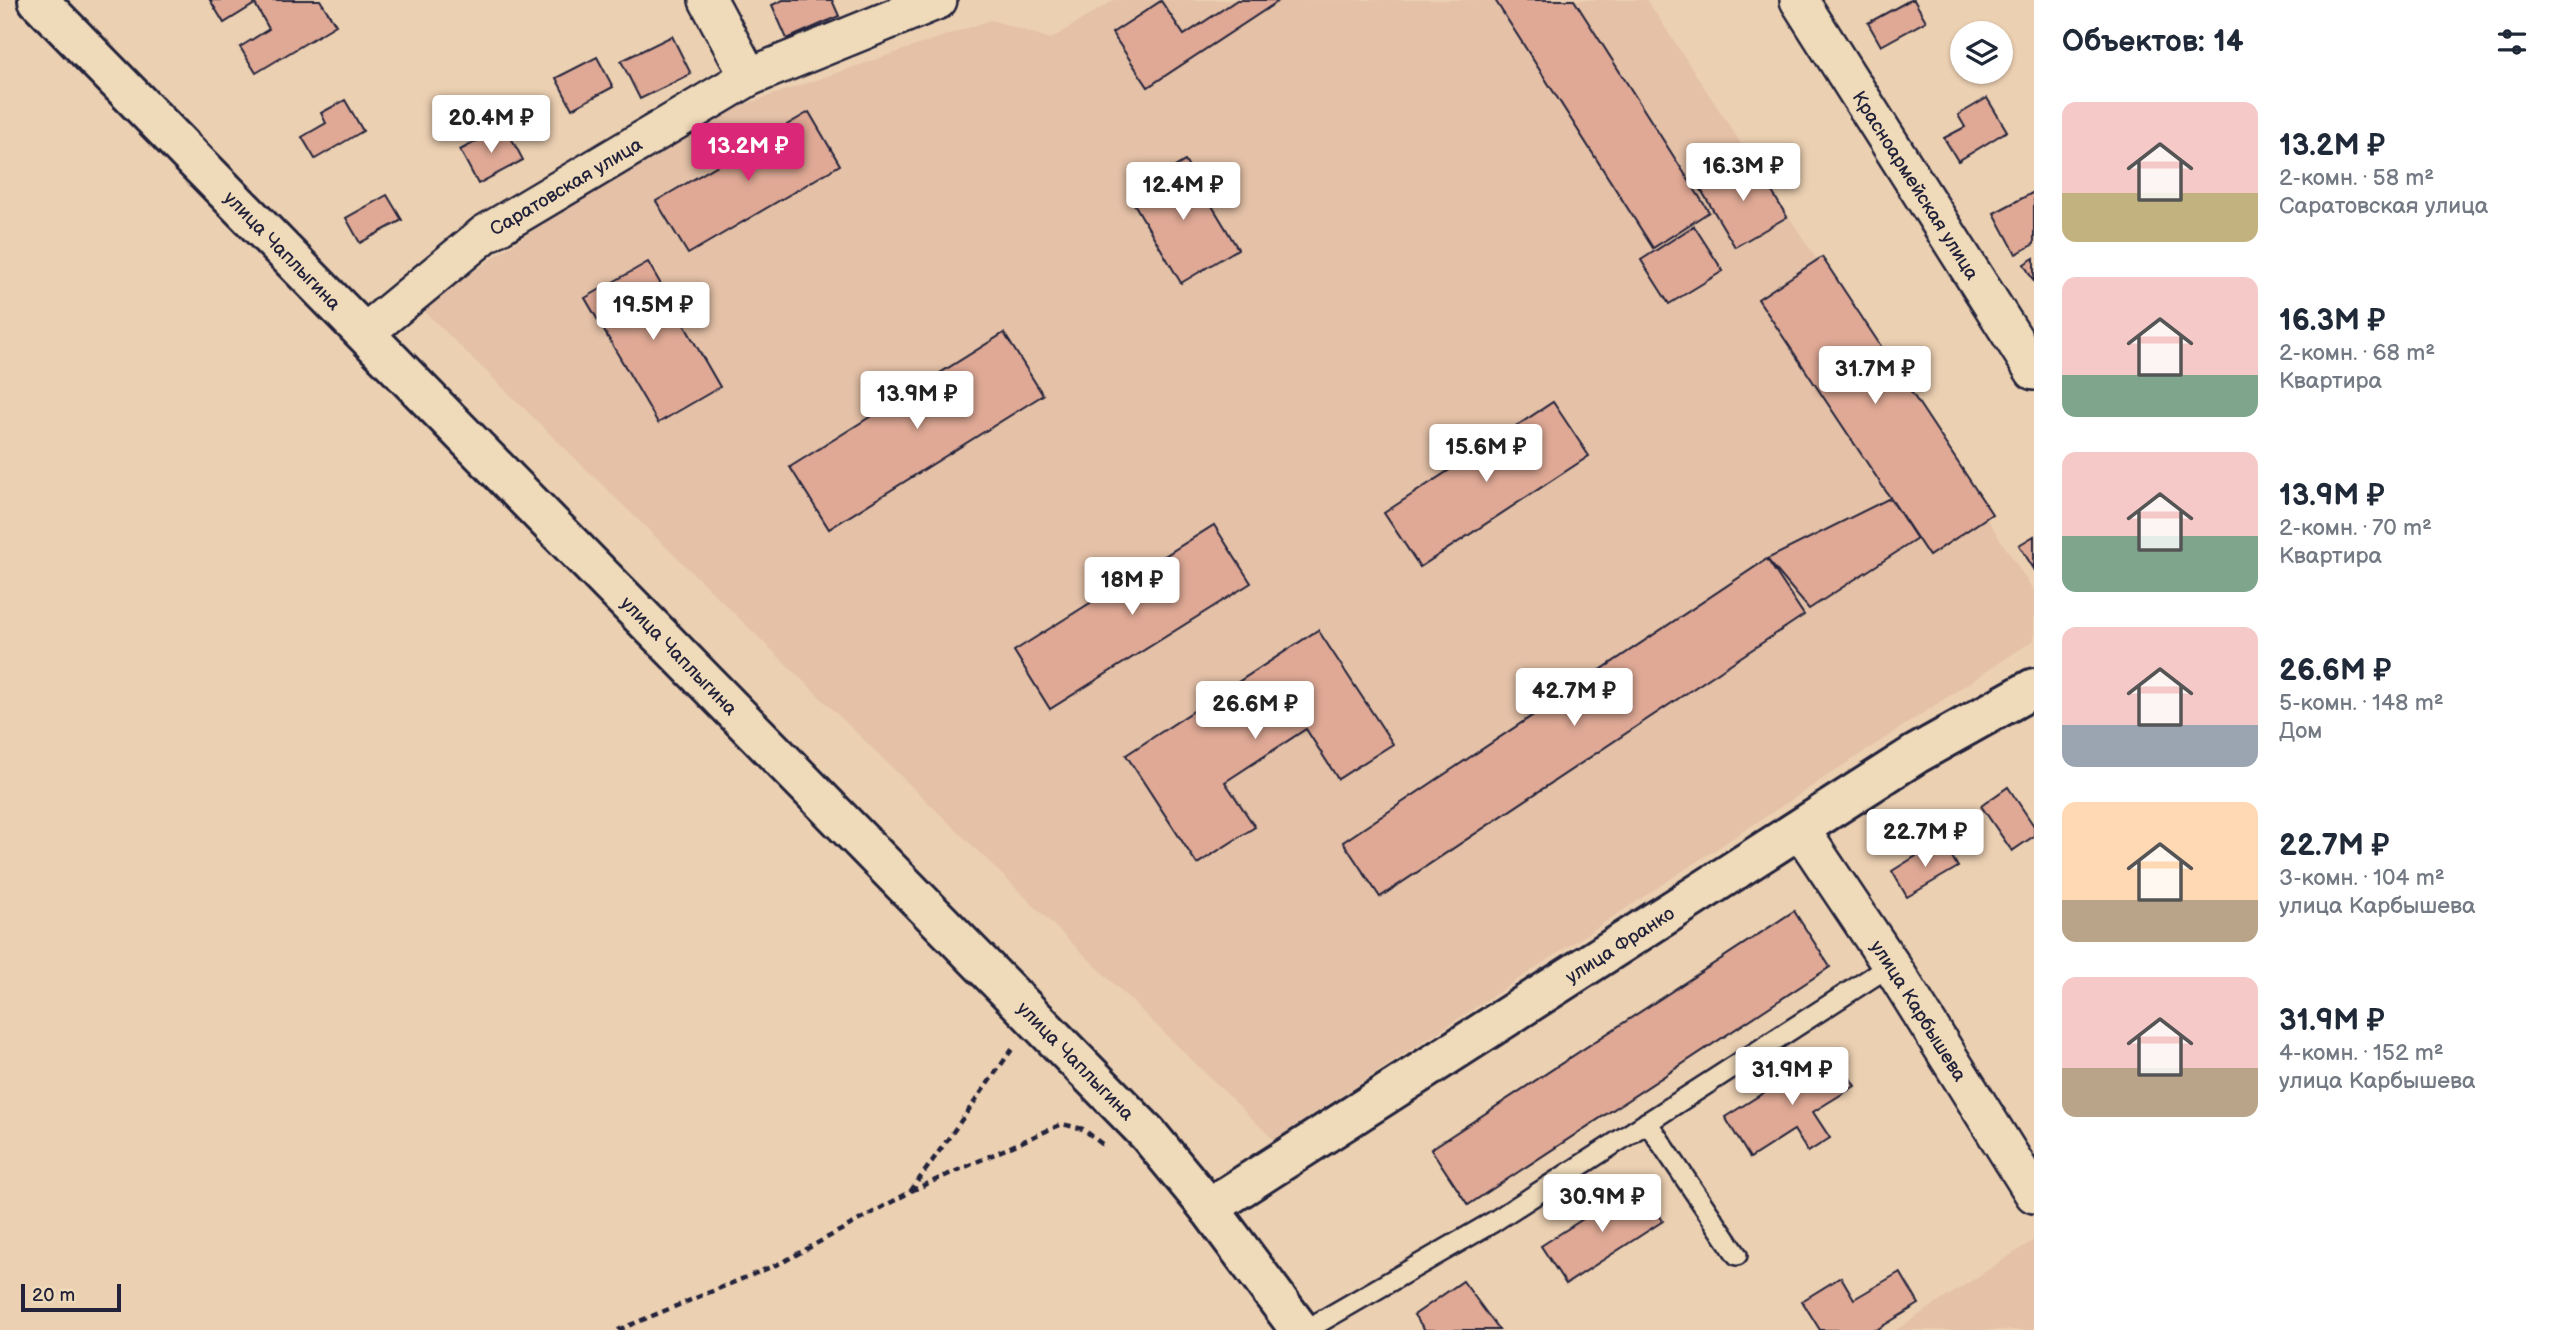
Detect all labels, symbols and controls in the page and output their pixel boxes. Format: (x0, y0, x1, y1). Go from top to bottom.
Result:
map controls (1950, 21, 2013, 84)
button: layers (1950, 21, 2013, 84)
icon: filters (2493, 23, 2531, 61)
text: Объектов: 14 (2062, 24, 2244, 60)
street label: Красноармейская улица (1847, 87, 1983, 284)
pin: 20.4M ₽ (426, 96, 556, 155)
text: 20.4M ₽ (448, 104, 534, 132)
pin: 13.2M ₽ (683, 124, 813, 183)
text: 13.2M ₽ (2279, 128, 2385, 164)
icon: home (2118, 130, 2202, 214)
text: 13.2M ₽ (707, 132, 789, 160)
street label: Саратовская улица (486, 133, 647, 241)
pin: 16.3M ₽ (1678, 144, 1808, 203)
text: 16.3M ₽ (1702, 152, 1784, 180)
pin: 12.4M ₽ (1118, 162, 1248, 222)
text: 2-комн. · 58 m² (2279, 164, 2434, 192)
text: 12.4M ₽ (1142, 171, 1224, 199)
street label: улица Чаплыгина (219, 187, 345, 315)
text: Саратовская улица (2279, 192, 2488, 220)
pin: 19.5M ₽ (588, 282, 718, 342)
text: 19.5M ₽ (613, 291, 693, 319)
text: 16.3M ₽ (2279, 303, 2385, 339)
icon: home (2118, 305, 2202, 389)
text: 2-комн. · 68 m² (2279, 339, 2435, 367)
pin: 31.7M ₽ (1810, 346, 1940, 406)
text: 31.7M ₽ (1835, 355, 1915, 383)
text: Квартира (2279, 367, 2382, 395)
pin: 13.9M ₽ (852, 372, 982, 431)
text: 13.9M ₽ (876, 380, 958, 408)
pin: 15.6M ₽ (1421, 424, 1551, 484)
text: 15.6M ₽ (1445, 433, 1527, 461)
text: 13.9M ₽ (2279, 478, 2385, 514)
icon: home (2118, 480, 2202, 564)
text: 2-комн. · 70 m² (2279, 514, 2432, 542)
text: Квартира (2279, 542, 2382, 570)
pin: 18M ₽ (1083, 558, 1181, 617)
text: 18M ₽ (1101, 566, 1163, 594)
street label: улица Чаплыгина (615, 592, 742, 721)
text: 26.6M ₽ (2279, 653, 2391, 689)
icon: home (2118, 655, 2202, 739)
pin: 42.7M ₽ (1509, 668, 1639, 728)
text: 42.7M ₽ (1532, 677, 1616, 705)
pin: 26.6M ₽ (1190, 682, 1320, 741)
text: 5-комн. · 148 m² (2279, 689, 2444, 717)
text: 26.6M ₽ (1212, 690, 1298, 718)
text: Дом (2279, 717, 2322, 745)
pin: 22.7M ₽ (1860, 810, 1990, 869)
text: 22.7M ₽ (1883, 818, 1967, 846)
text: 22.7M ₽ (2279, 828, 2390, 864)
icon: home (2118, 830, 2202, 914)
text: 3-комн. · 104 m² (2279, 864, 2445, 892)
text: улица Карбышева (2279, 892, 2476, 920)
street label: улица Франко (1562, 902, 1679, 989)
street label: улица Карбышева (1865, 936, 1971, 1086)
street label: улица Чаплыгина (1012, 997, 1138, 1126)
text: 31.9M ₽ (2279, 1003, 2385, 1039)
icon: home (2118, 1005, 2202, 1089)
text: 4-комн. · 152 m² (2279, 1039, 2444, 1067)
pin: 31.9M ₽ (1727, 1048, 1857, 1107)
text: 31.9M ₽ (1751, 1056, 1833, 1084)
text: улица Карбышева (2279, 1067, 2476, 1095)
pin: 30.9M ₽ (1537, 1174, 1667, 1234)
text: 30.9M ₽ (1559, 1183, 1645, 1211)
scale bar (21, 1281, 121, 1313)
text: 20 m (32, 1284, 75, 1307)

